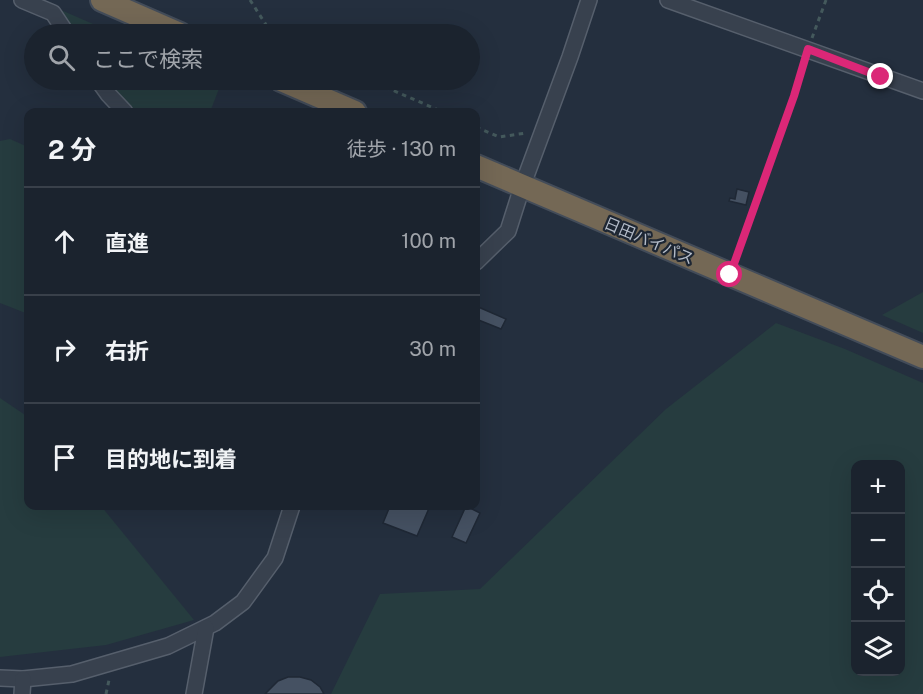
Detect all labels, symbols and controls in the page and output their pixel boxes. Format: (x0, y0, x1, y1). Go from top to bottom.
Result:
search box (24, 24, 480, 90)
icon: search (45, 41, 78, 74)
text: ここで検索 (93, 46, 203, 72)
route end (867, 63, 893, 89)
text: 2 分 (48, 134, 96, 165)
text: 徒歩 · 130 m (347, 137, 456, 161)
street label: 日田バイパス (601, 214, 697, 268)
icon: ahead (48, 225, 81, 258)
text: 100 m (401, 229, 456, 253)
text: 直進 (105, 230, 149, 256)
route start (716, 261, 742, 287)
icon: right (48, 333, 81, 366)
text: 30 m (409, 337, 456, 361)
text: 右折 (105, 338, 149, 364)
icon: arrive (48, 441, 81, 474)
text: 目的地に到着 (105, 446, 237, 472)
map controls (851, 460, 905, 676)
button: + (851, 460, 905, 514)
button: − (851, 514, 905, 568)
button: locate (851, 568, 905, 622)
button: layers (851, 622, 905, 676)

